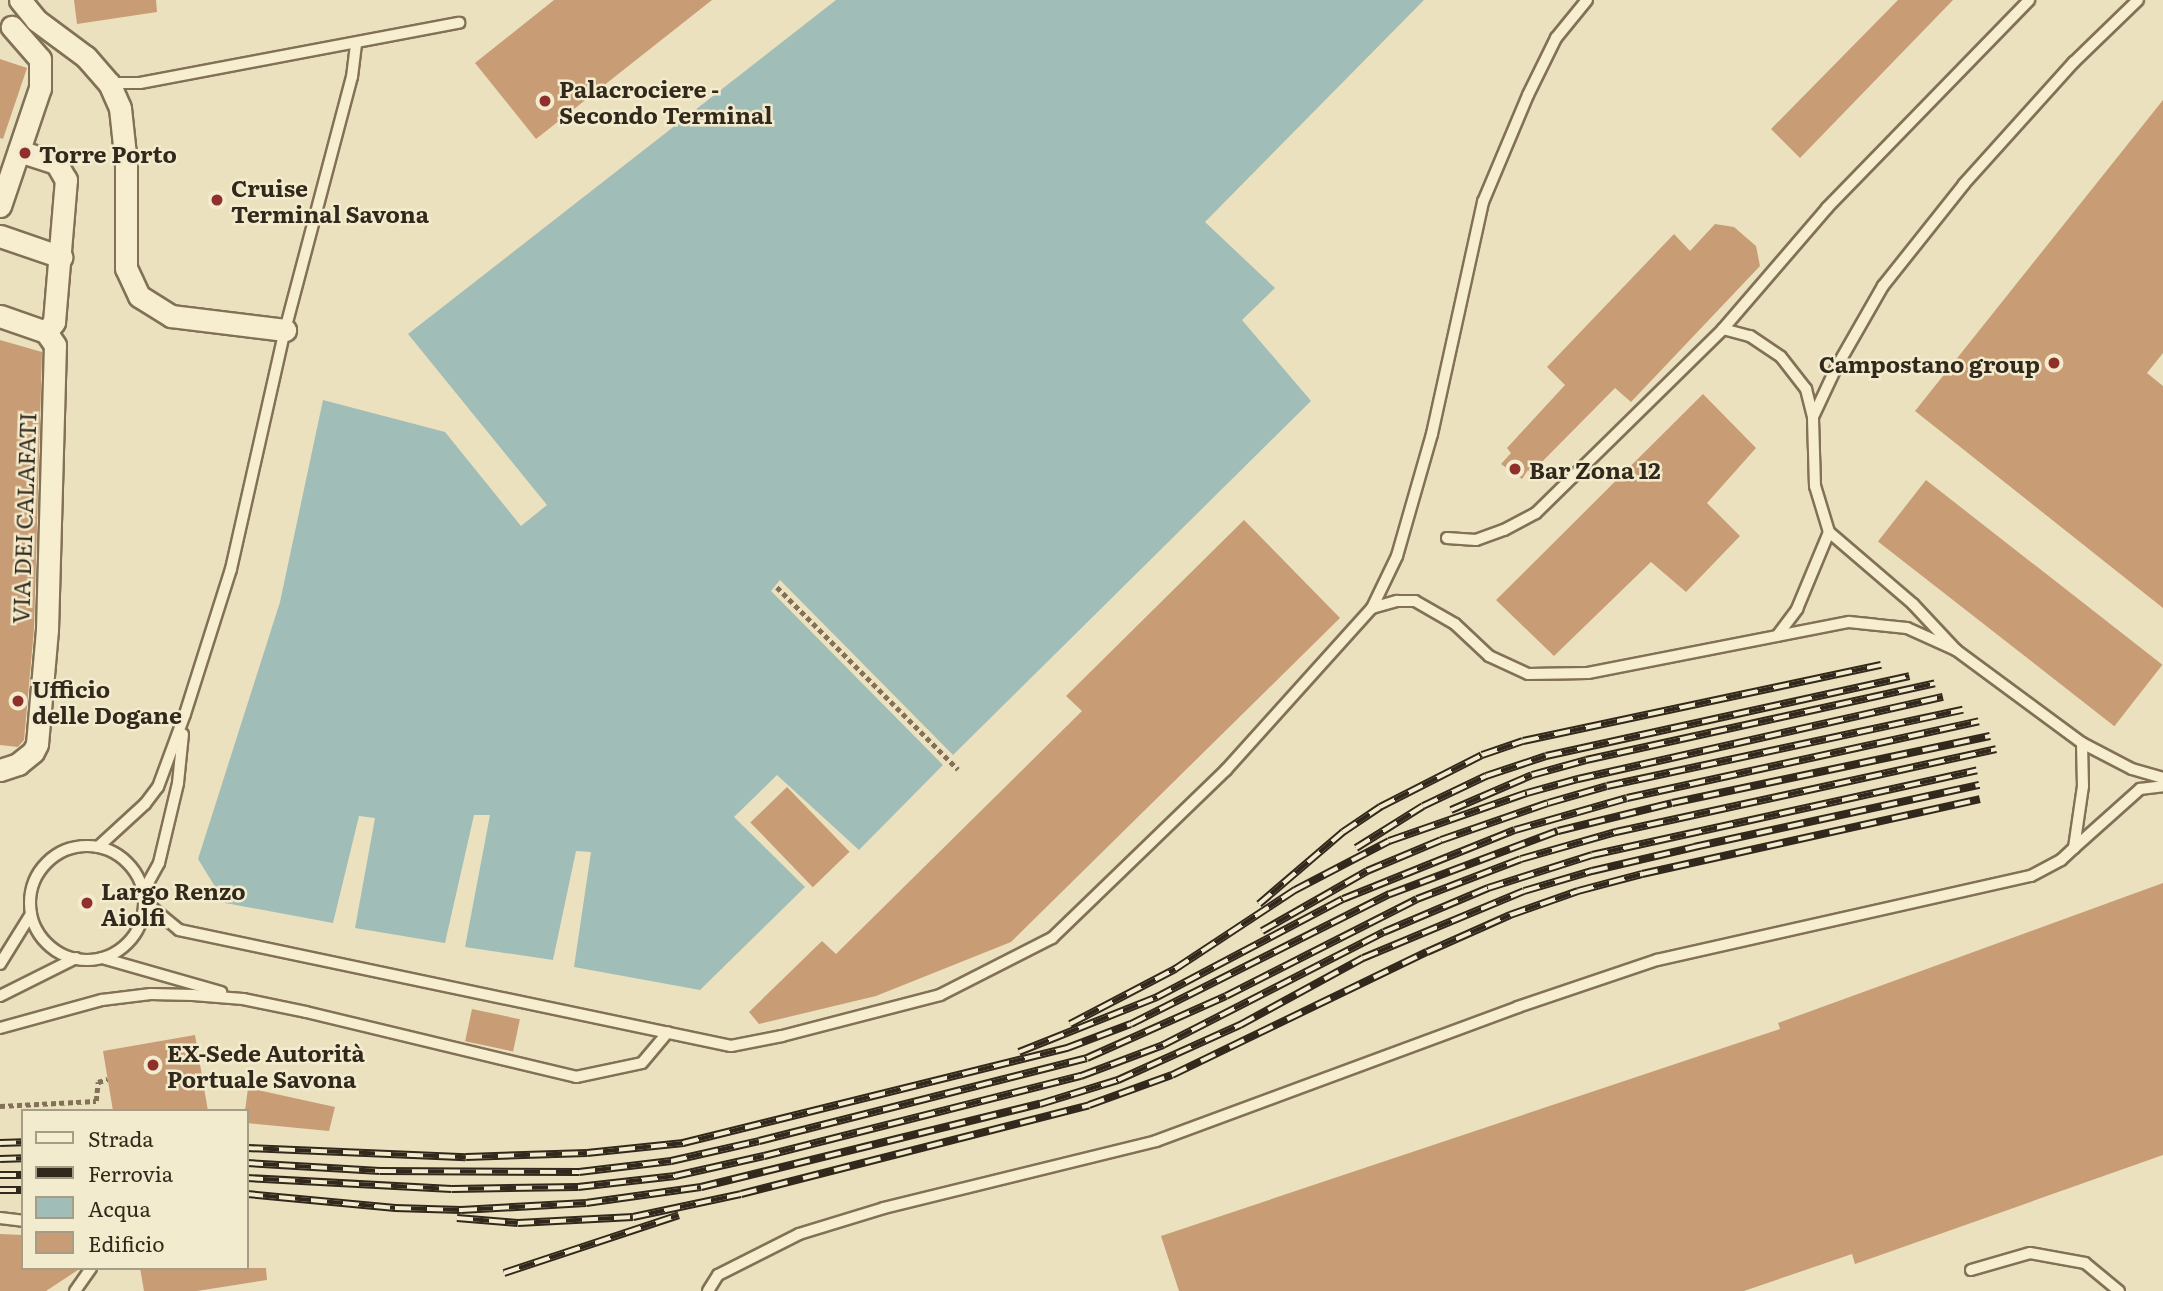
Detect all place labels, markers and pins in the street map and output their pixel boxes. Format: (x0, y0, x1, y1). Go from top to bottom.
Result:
place label: Palacrociere - Secondo Terminal (559, 74, 773, 128)
marker: Palacrociere - Secondo Terminal (537, 93, 553, 109)
place label: Torre Porto (39, 139, 177, 167)
marker: Torre Porto (17, 145, 33, 161)
place label: Cruise Terminal Savona (231, 173, 429, 227)
marker: Cruise Terminal Savona (209, 192, 225, 208)
place label: Campostano group (1819, 349, 2040, 377)
marker: Campostano group (2046, 355, 2062, 371)
place label: Bar Zona 12 (1529, 455, 1661, 483)
marker: Bar Zona 12 (1507, 461, 1523, 477)
place label: Ufficio delle Dogane (32, 674, 182, 728)
marker: Ufficio delle Dogane (10, 693, 26, 709)
place label: Largo Renzo Aiolfi (101, 876, 246, 930)
marker: Largo Renzo Aiolfi (79, 895, 95, 911)
place label: EX-Sede Autorità Portuale Savona (167, 1038, 365, 1092)
marker: EX-Sede Autorità Portuale Savona (145, 1057, 161, 1073)

